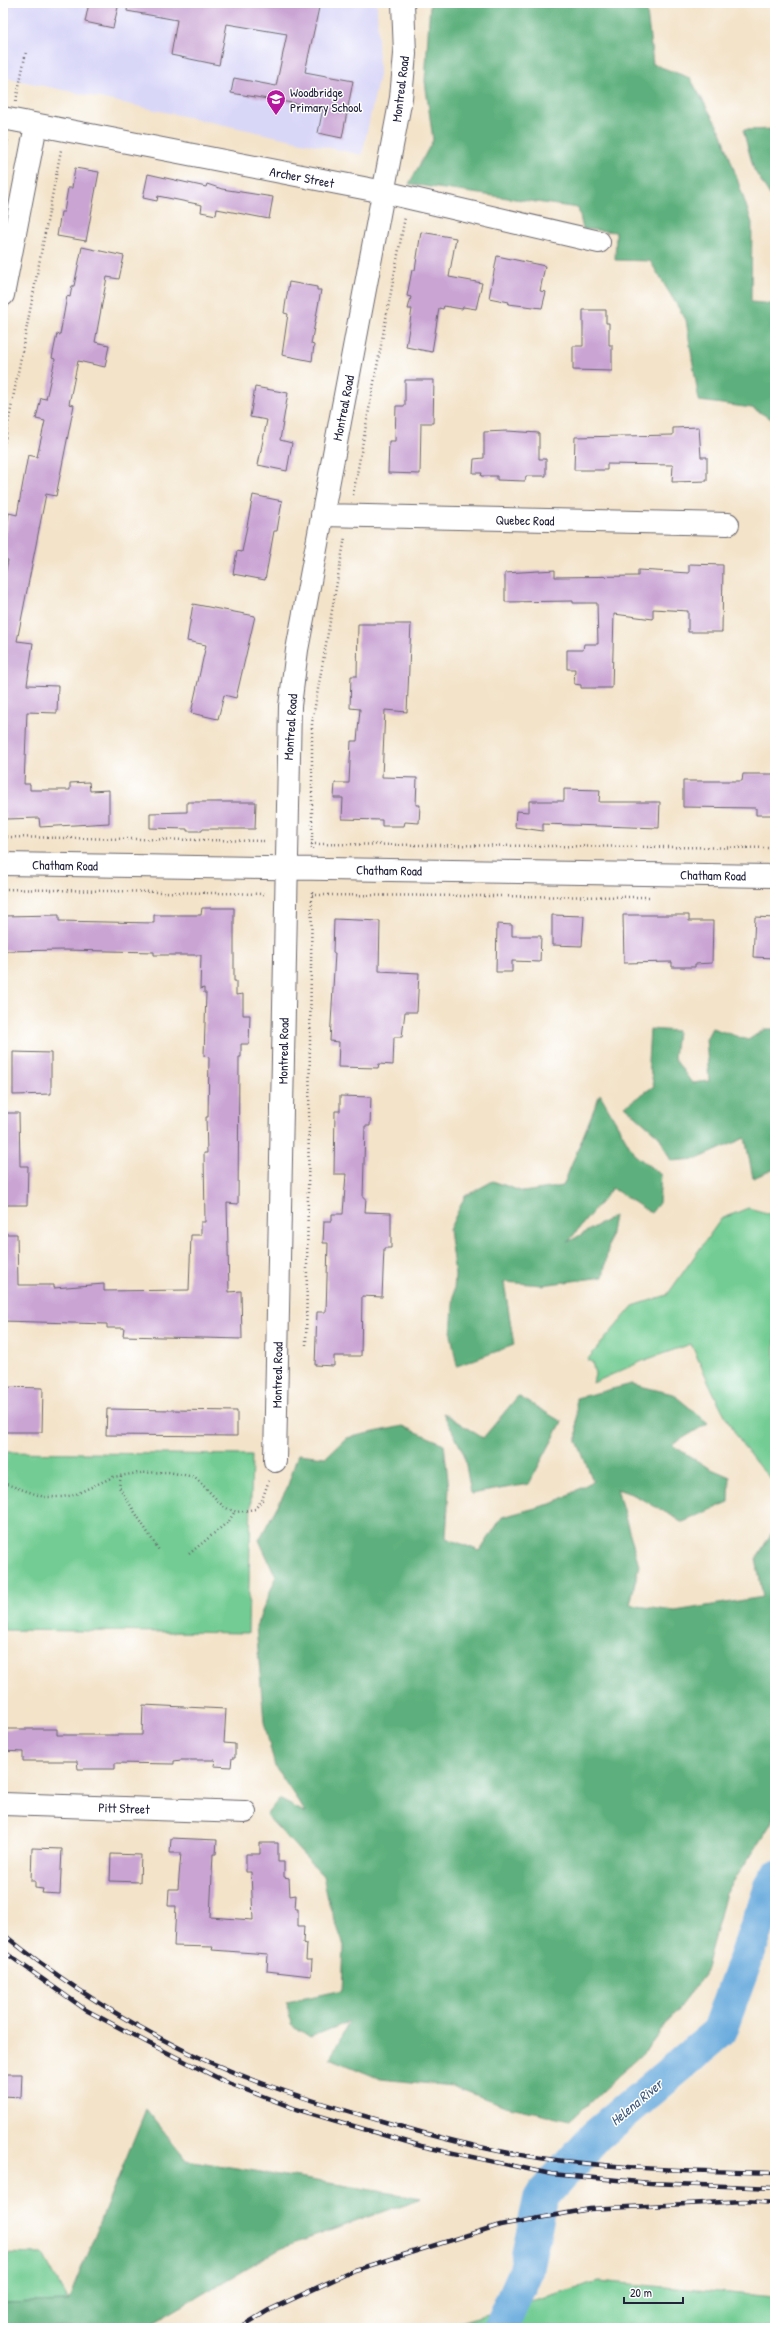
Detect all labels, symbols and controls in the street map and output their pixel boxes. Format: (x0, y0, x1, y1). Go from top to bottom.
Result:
street label: Montreal Road (387, 55, 413, 123)
place label: Woodbridge Primary School (290, 83, 363, 116)
school or university icon: Woodbridge Primary School (265, 88, 287, 116)
street label: Archer Street (268, 162, 336, 192)
street label: Montreal Road (328, 374, 358, 442)
street label: Quebec Road (495, 510, 555, 530)
street label: Montreal Road (279, 693, 301, 761)
street label: Chatham Road (32, 855, 98, 875)
street label: Chatham Road (356, 860, 422, 880)
street label: Chatham Road (680, 865, 746, 885)
street label: Montreal Road (273, 1018, 293, 1084)
street label: Montreal Road (267, 1342, 287, 1408)
street label: Pitt Street (98, 1798, 151, 1818)
water label: Helena River (606, 2074, 667, 2129)
scale bar (624, 2279, 683, 2305)
text: 20 m (630, 2284, 652, 2301)

